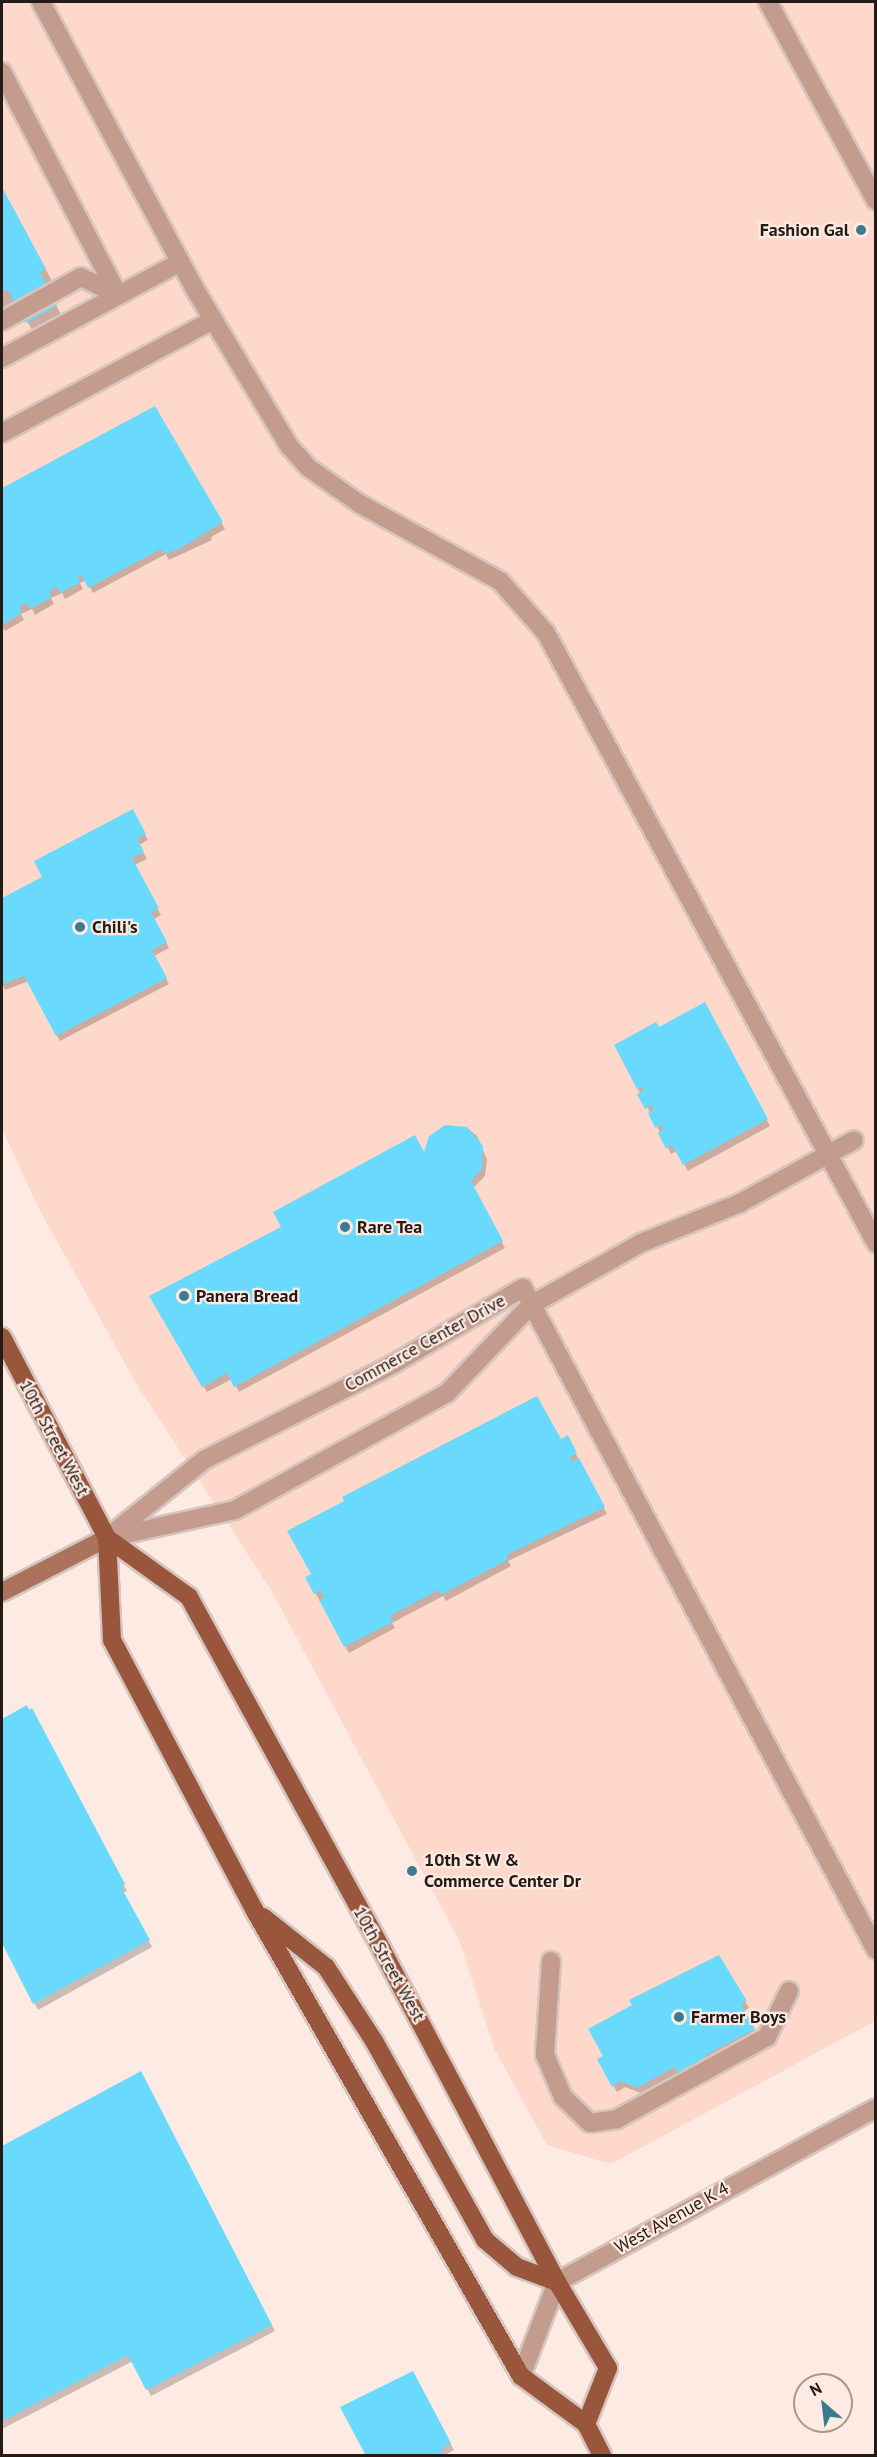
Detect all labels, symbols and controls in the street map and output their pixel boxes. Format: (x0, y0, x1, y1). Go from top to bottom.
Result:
place label: Fashion Gal (759, 219, 849, 241)
marker: Fashion Gal (854, 223, 868, 237)
place label: Chili's (92, 916, 138, 938)
marker: Chili's (73, 920, 87, 934)
place label: Rare Tea (357, 1216, 423, 1238)
marker: Rare Tea (338, 1220, 352, 1234)
place label: Panera Bread (196, 1285, 298, 1307)
marker: Panera Bread (177, 1289, 191, 1303)
street label: Commerce Center Drive (341, 1290, 509, 1396)
street label: 10th Street West (14, 1376, 94, 1500)
place label: 10th St W & Commerce Center Dr (424, 1850, 581, 1892)
marker: 10th St W & Commerce Center Dr (405, 1864, 419, 1878)
street label: 10th Street West (348, 1903, 430, 2025)
place label: Farmer Boys (691, 2006, 786, 2028)
marker: Farmer Boys (672, 2010, 686, 2024)
street label: West Avenue K 4 (611, 2177, 733, 2259)
north arrow (793, 2373, 853, 2433)
text: N (806, 2378, 825, 2400)

